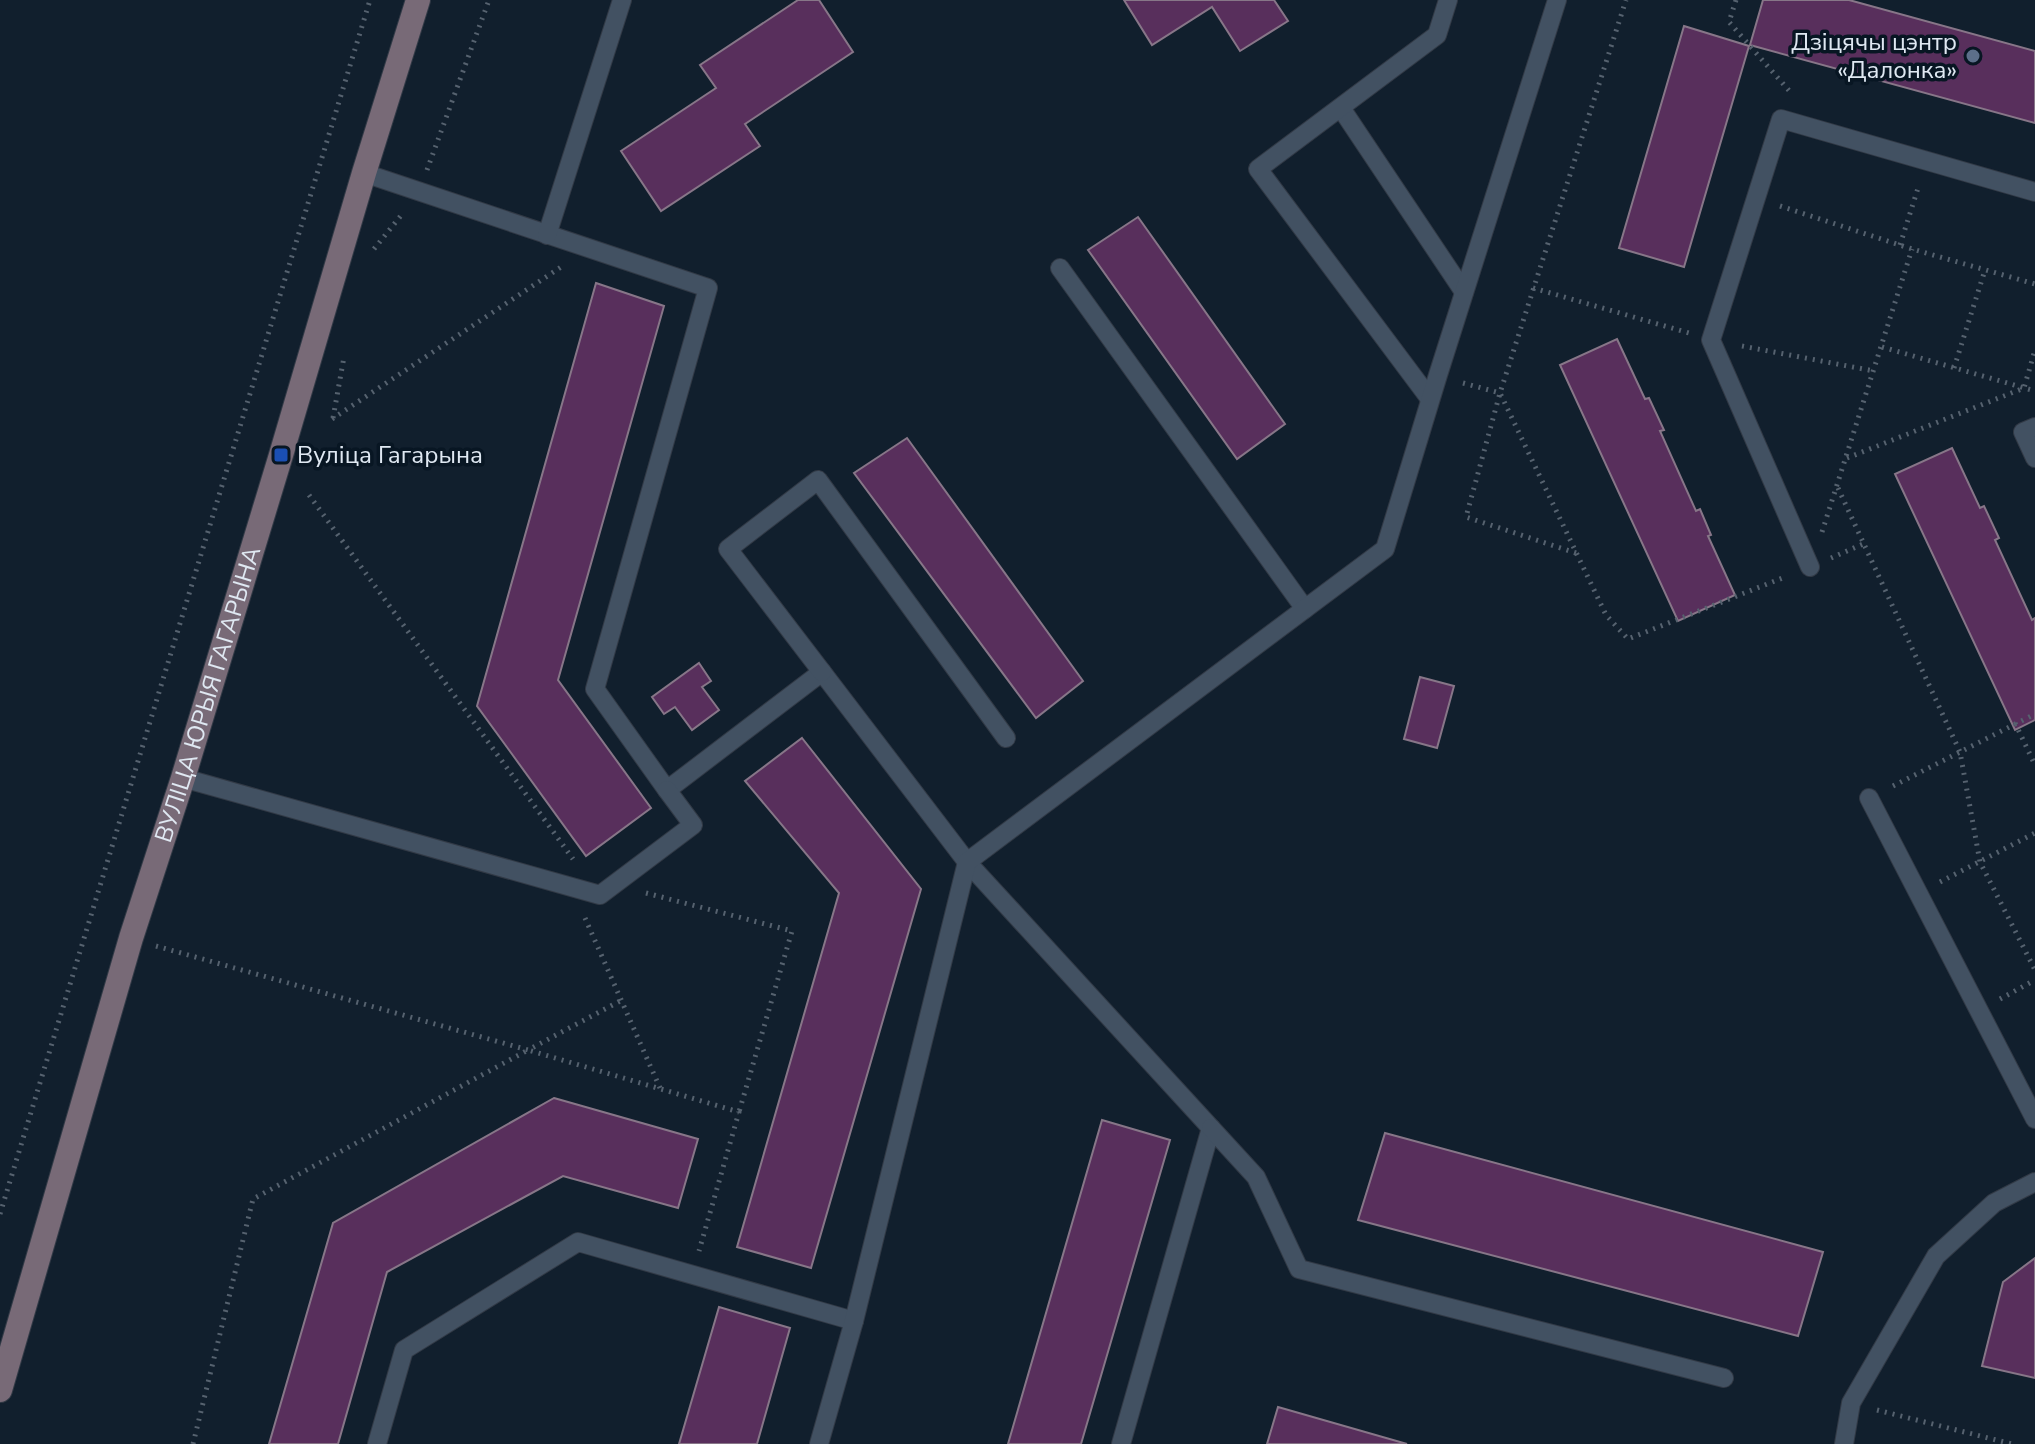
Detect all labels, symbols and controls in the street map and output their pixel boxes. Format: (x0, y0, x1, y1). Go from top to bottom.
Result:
place label: Дзіцячы цэнтр «Далонка» (1791, 26, 1957, 86)
marker: Дзіцячы цэнтр «Далонка» (1964, 47, 1982, 65)
place label: Вуліца Гагарына (297, 439, 483, 471)
marker: Вуліца Гагарына (272, 446, 290, 464)
street label: ВУЛІЦА ЮРЫЯ ГАГАРЫНА (147, 542, 268, 847)

